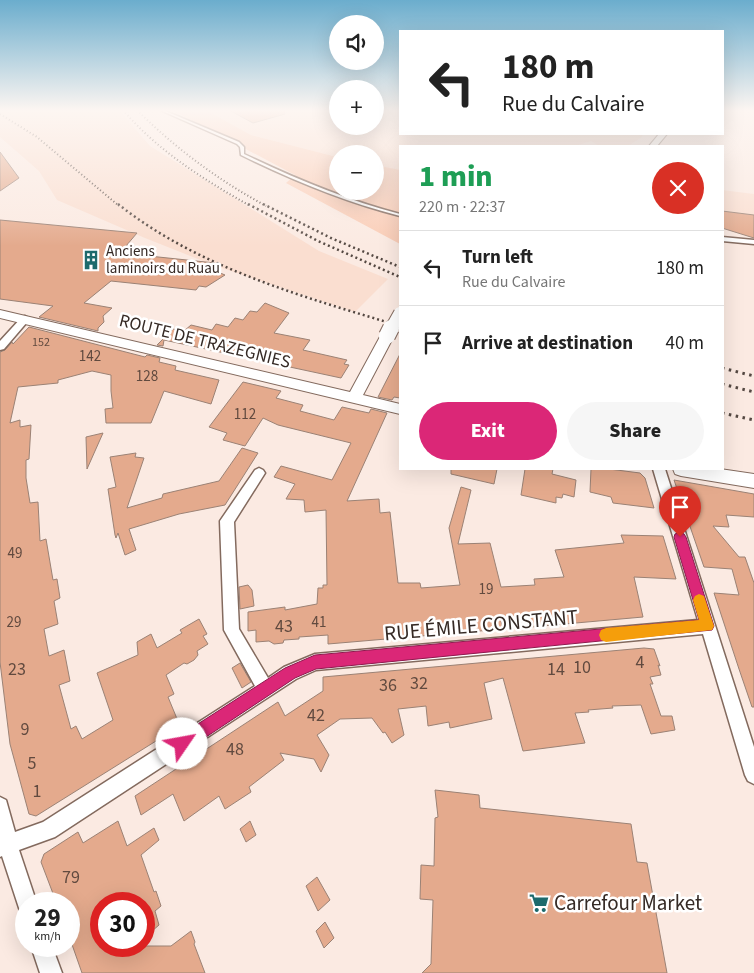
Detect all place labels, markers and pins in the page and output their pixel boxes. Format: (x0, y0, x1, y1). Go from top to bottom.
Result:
place label: Anciens laminoirs du Ruau (106, 241, 220, 279)
building icon: Anciens laminoirs du Ruau (80, 249, 102, 271)
pin (659, 486, 701, 537)
place label: Carrefour Market (554, 888, 702, 918)
supermarket icon: Carrefour Market (528, 892, 550, 914)

